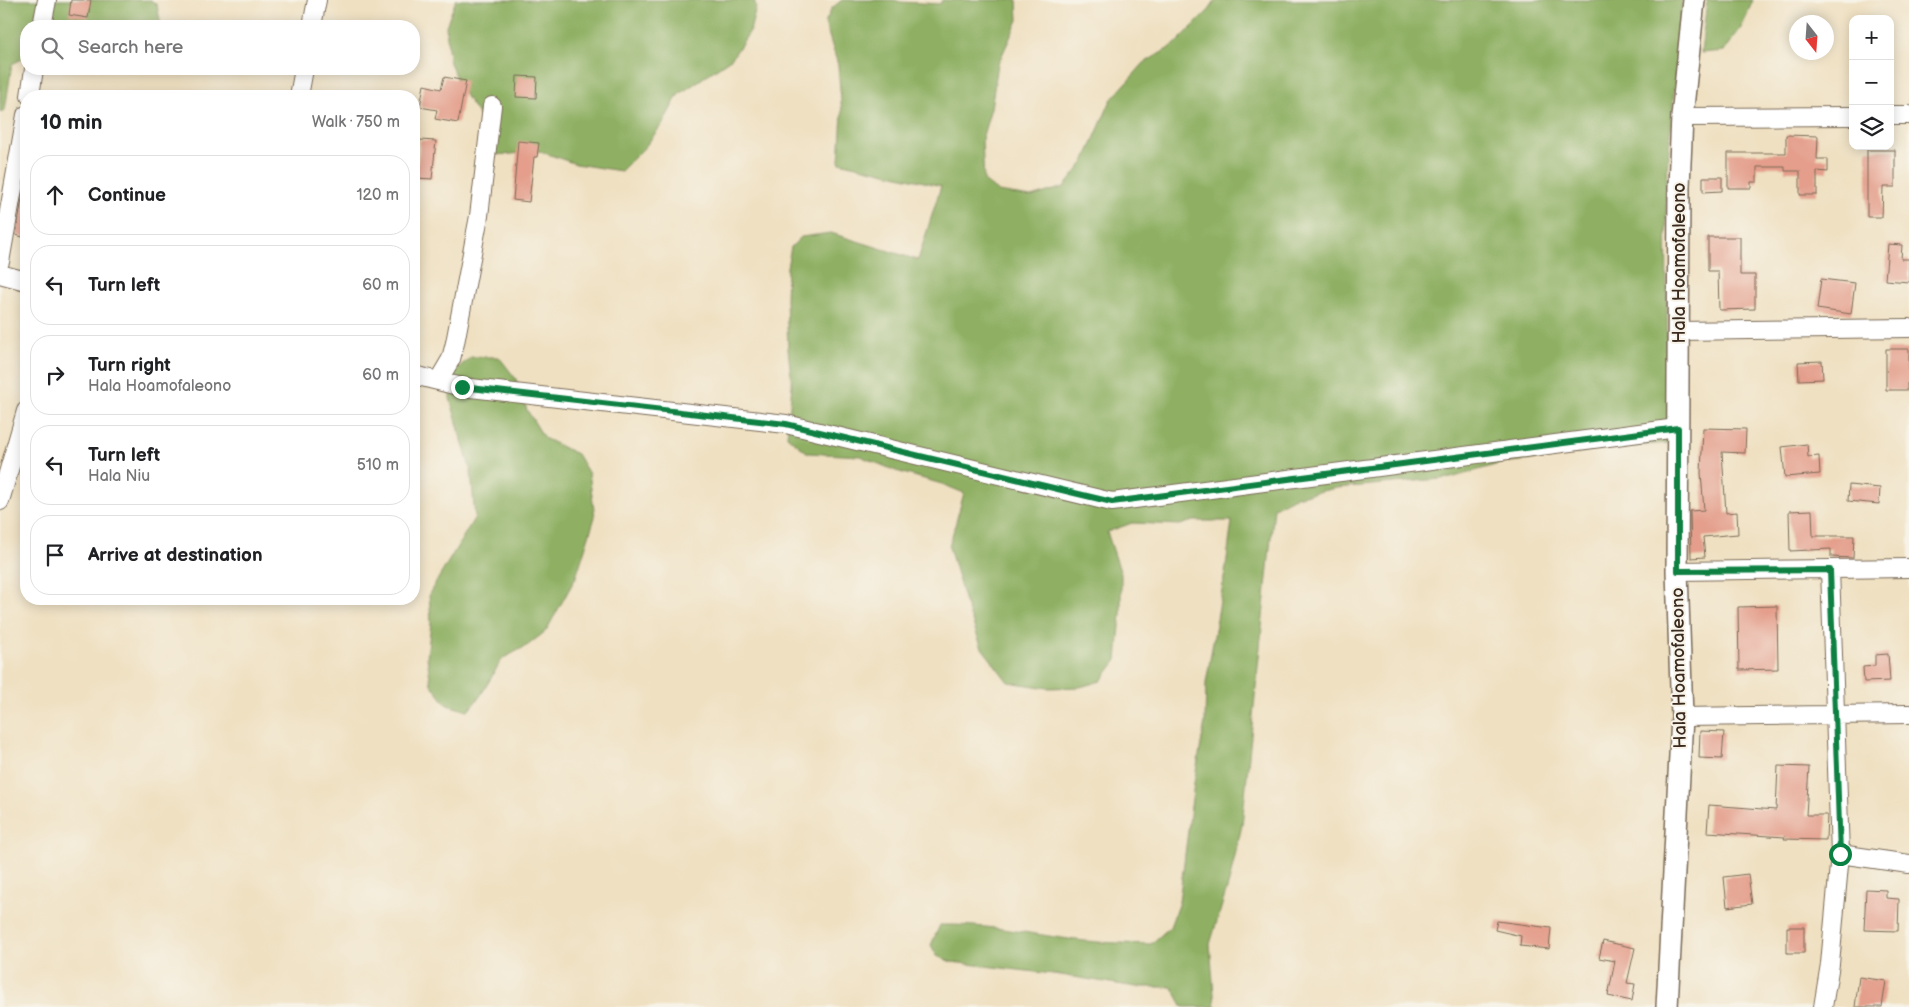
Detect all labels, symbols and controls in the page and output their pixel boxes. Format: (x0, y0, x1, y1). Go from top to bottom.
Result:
north arrow (1789, 15, 1834, 60)
map controls (1849, 15, 1894, 150)
button: + (1849, 15, 1894, 60)
search box (20, 20, 420, 75)
icon: search (38, 34, 66, 62)
text: Search here (78, 36, 183, 59)
button: − (1849, 60, 1894, 105)
button: layers (1849, 105, 1894, 150)
text: 10 min (40, 110, 102, 135)
text: Walk · 750 m (312, 113, 400, 132)
icon: ahead (41, 181, 69, 209)
street label: Hala Hoamofaleono (1669, 182, 1690, 344)
text: Continue (88, 184, 166, 207)
text: 120 m (356, 186, 399, 205)
icon: left (41, 271, 69, 299)
text: Turn left (88, 274, 160, 297)
text: 60 m (362, 276, 399, 295)
text: Turn right (88, 354, 171, 377)
icon: right (41, 361, 69, 389)
text: 60 m (362, 366, 399, 385)
route end (451, 376, 474, 399)
text: Hala Hoamofaleono (88, 377, 231, 396)
text: Turn left (88, 444, 160, 467)
icon: left (41, 451, 69, 479)
text: 510 m (357, 456, 399, 475)
text: Hala Niu (88, 467, 150, 486)
icon: arrive (41, 541, 69, 569)
text: Arrive at destination (88, 544, 263, 567)
street label: Hala Hoamofaleono (1667, 587, 1691, 749)
route start (1829, 843, 1852, 866)

